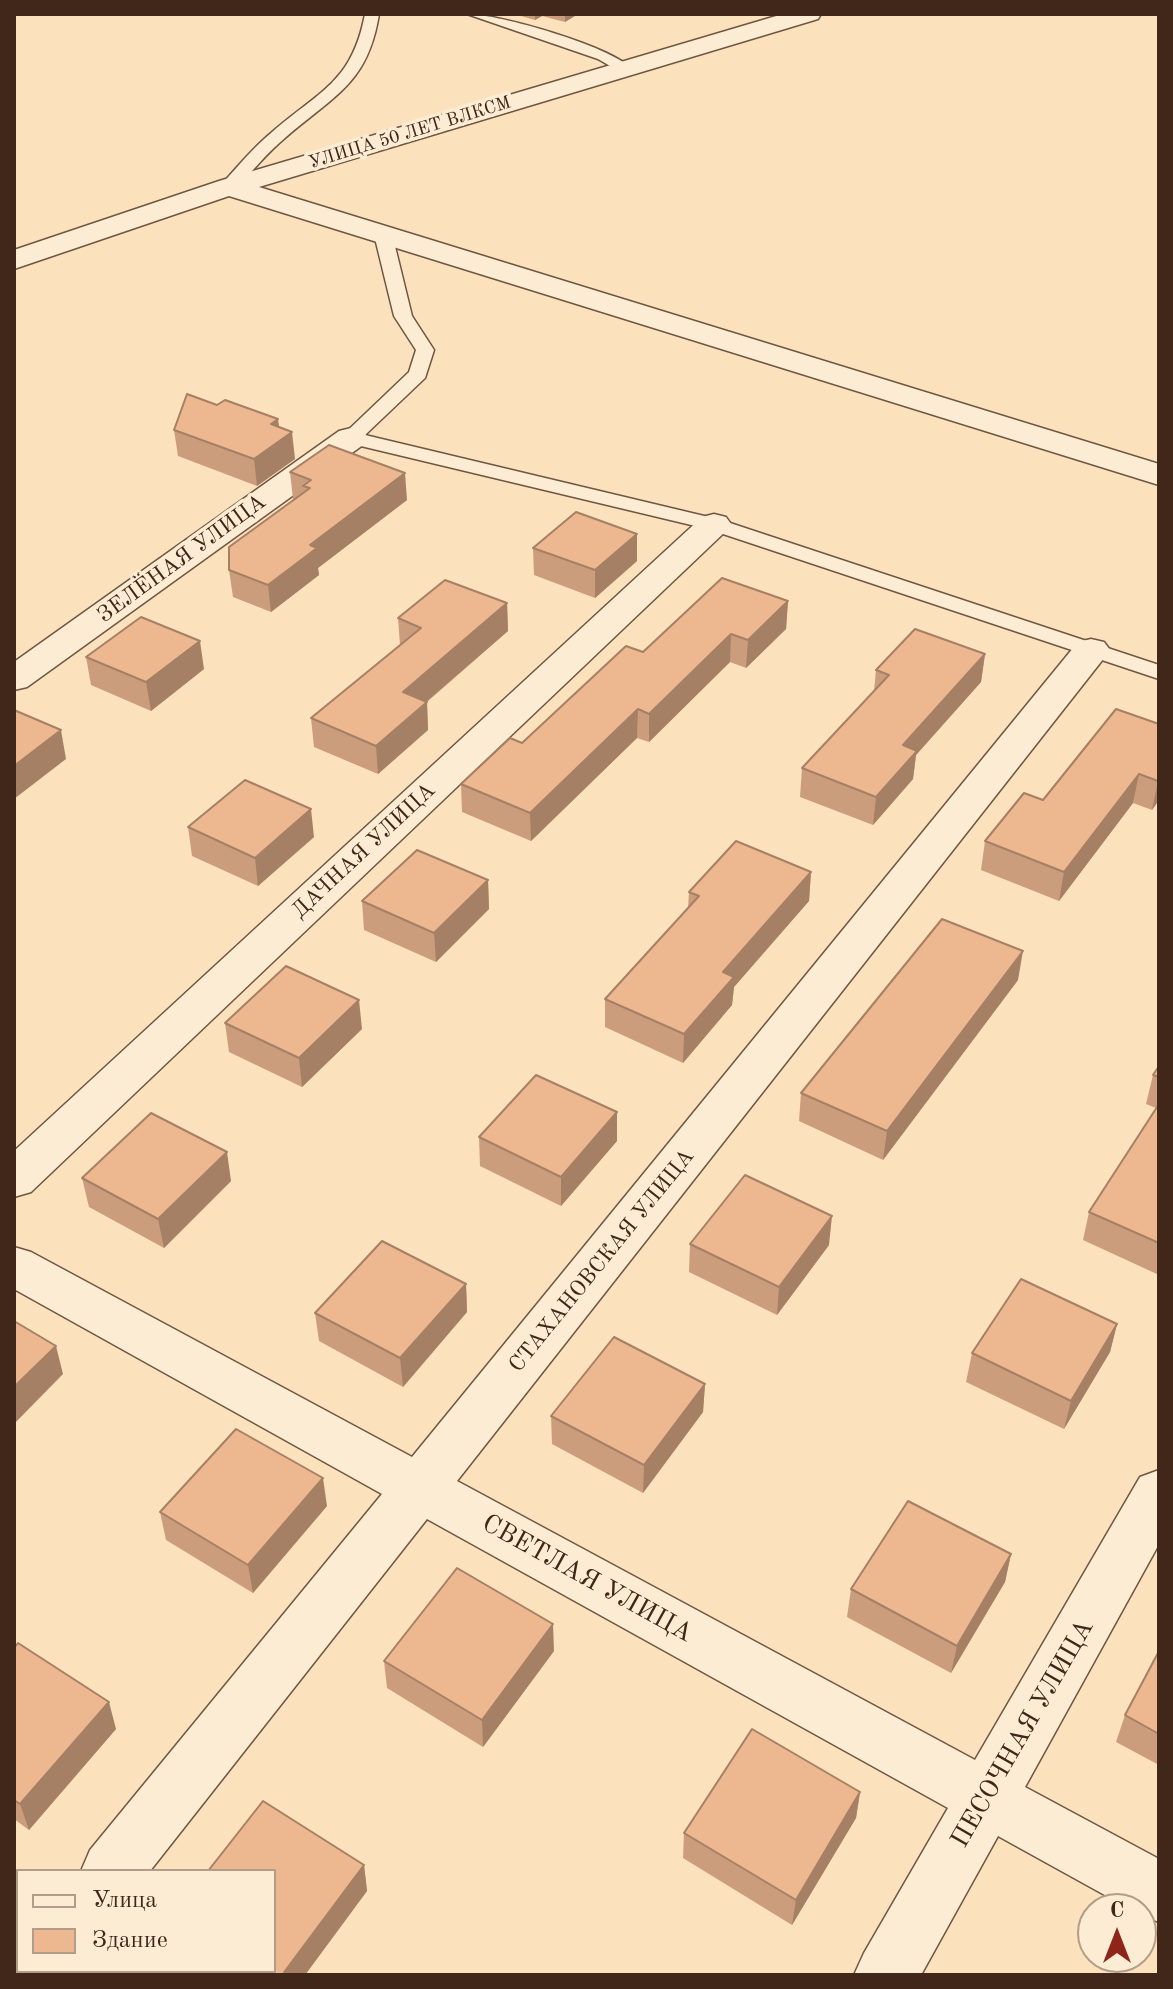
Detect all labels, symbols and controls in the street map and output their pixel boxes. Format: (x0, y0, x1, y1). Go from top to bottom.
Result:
street label: УЛИЦА 50 ЛЕТ ВЛКСМ (306, 92, 514, 174)
street label: ЗЕЛЁНАЯ УЛИЦА (93, 489, 271, 629)
street label: ДАЧНАЯ УЛИЦА (287, 778, 441, 924)
street label: СТАХАНОВСКАЯ УЛИЦА (504, 1144, 700, 1378)
street label: СВЕТЛАЯ УЛИЦА (476, 1508, 698, 1650)
street label: ПЕСОЧНАЯ УЛИЦА (945, 1614, 1101, 1854)
legend (16, 1869, 276, 1973)
text: Улица (92, 1889, 157, 1913)
north arrow (1077, 1893, 1157, 1973)
text: С (1110, 1900, 1124, 1922)
text: Здание (92, 1929, 168, 1953)

